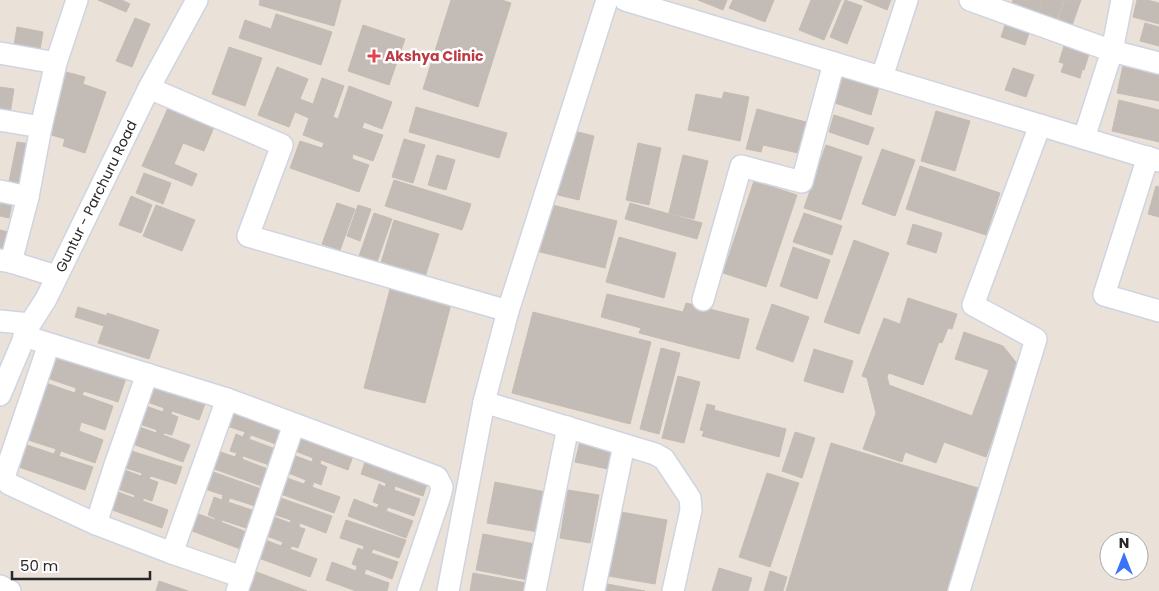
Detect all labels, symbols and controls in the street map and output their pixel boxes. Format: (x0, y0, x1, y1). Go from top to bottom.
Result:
place label: Akshya Clinic (385, 46, 484, 66)
marker: Akshya Clinic (367, 49, 381, 63)
street label: Guntur - Parchuru Road (50, 117, 142, 276)
north arrow (1099, 531, 1149, 581)
text: N (1119, 533, 1129, 553)
scale bar (12, 548, 150, 580)
text: 50 m (20, 555, 58, 576)

